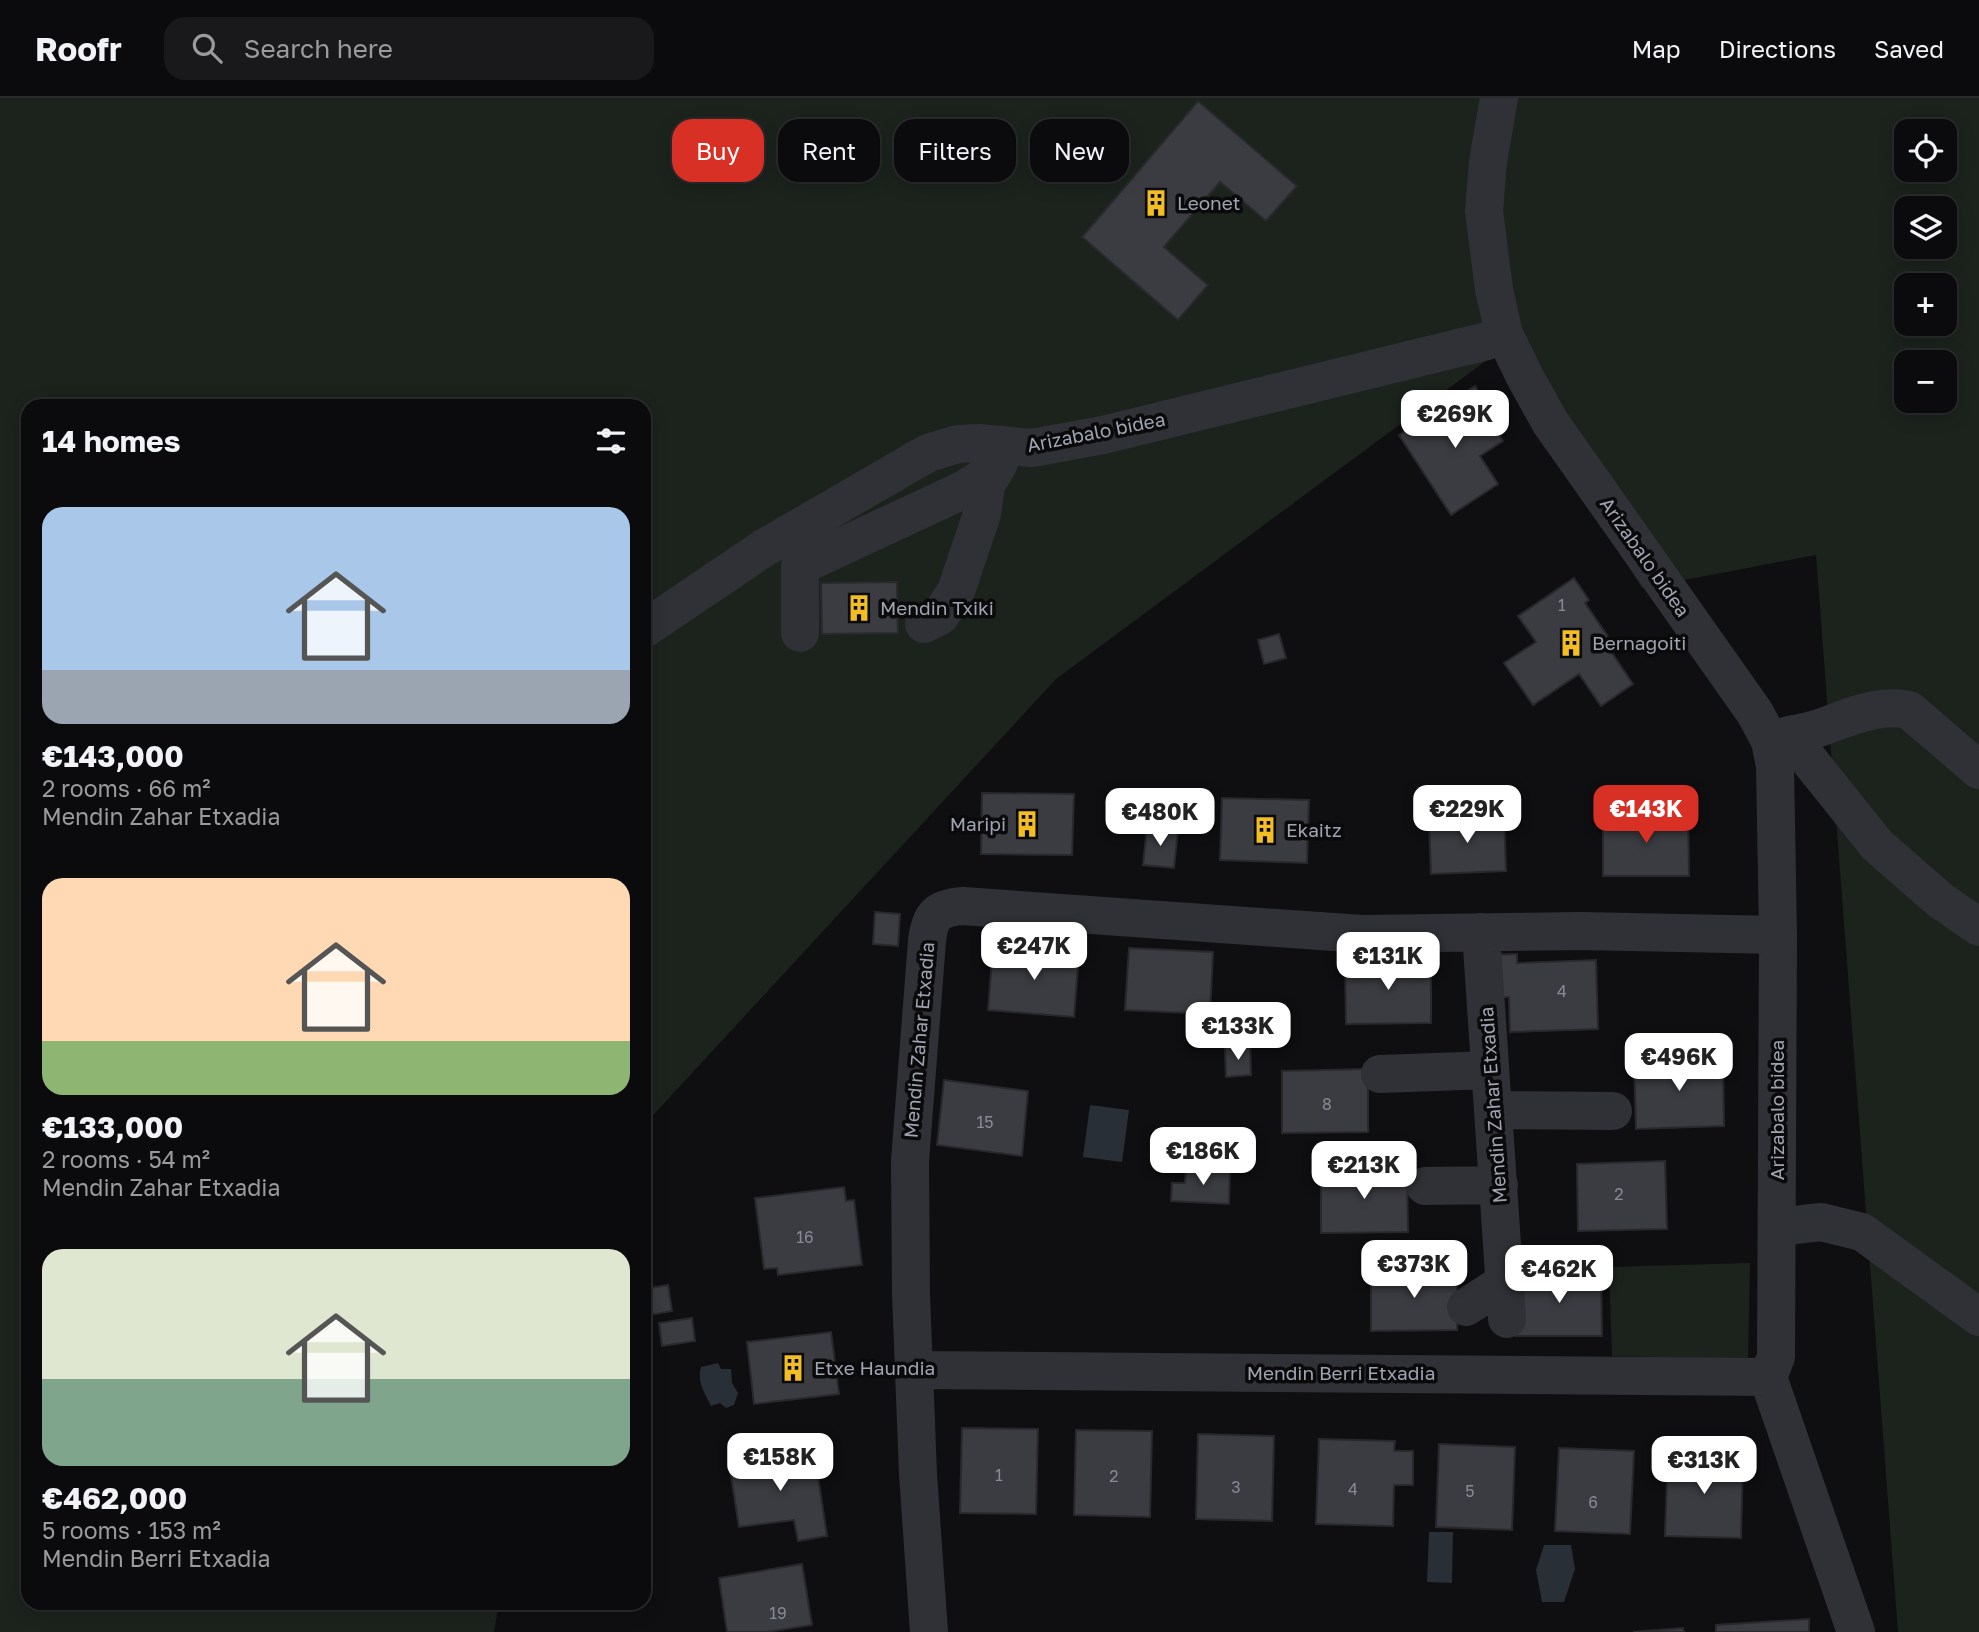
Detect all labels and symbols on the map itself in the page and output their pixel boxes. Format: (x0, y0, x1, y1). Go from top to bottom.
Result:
building icon: Leonet (1141, 188, 1171, 218)
place label: Leonet (1177, 191, 1240, 214)
pin: €269K (1406, 390, 1504, 450)
street label: Arizabalo bidea (1025, 407, 1167, 456)
street label: Arizabalo bidea (1596, 493, 1695, 621)
building icon: Mendin Txiki (844, 593, 874, 623)
house number: 1 (1558, 595, 1566, 615)
place label: Mendin Txiki (880, 596, 994, 619)
building icon: Bernagoiti (1556, 628, 1586, 658)
place label: Bernagoiti (1592, 631, 1686, 654)
pin: €229K (1418, 786, 1516, 845)
pin: €143K (1597, 786, 1695, 845)
pin: €480K (1111, 788, 1209, 848)
building icon: Maripi (1012, 809, 1042, 839)
place label: Maripi (950, 812, 1006, 835)
building icon: Ekaitz (1250, 815, 1280, 845)
place label: Ekaitz (1286, 818, 1342, 841)
pin: €247K (985, 922, 1083, 982)
pin: €131K (1339, 932, 1437, 992)
street label: Mendin Zahar Etxadia (898, 941, 939, 1139)
house number: 4 (1557, 981, 1567, 1001)
pin: €133K (1189, 1002, 1287, 1062)
street label: Mendin Zahar Etxadia (1474, 1006, 1511, 1204)
pin: €496K (1630, 1034, 1728, 1093)
street label: Arizabalo bidea (1765, 1040, 1788, 1180)
house number: 8 (1322, 1094, 1332, 1114)
house number: 15 (976, 1112, 994, 1132)
pin: €186K (1154, 1128, 1252, 1187)
pin: €213K (1315, 1142, 1413, 1201)
house number: 2 (1614, 1184, 1624, 1204)
house number: 16 (796, 1227, 814, 1247)
pin: €373K (1365, 1240, 1463, 1300)
pin: €462K (1510, 1246, 1608, 1305)
building icon: Etxe Haundia (778, 1353, 808, 1383)
place label: Etxe Haundia (814, 1356, 935, 1379)
street label: Mendin Berri Etxadia (1247, 1361, 1435, 1384)
pin: €158K (731, 1434, 829, 1493)
pin: €313K (1655, 1436, 1753, 1496)
house number: 1 (995, 1465, 1003, 1485)
house number: 2 (1109, 1466, 1119, 1486)
house number: 3 (1231, 1477, 1241, 1497)
house number: 4 (1348, 1479, 1358, 1499)
house number: 5 (1465, 1481, 1475, 1501)
house number: 6 (1588, 1492, 1598, 1512)
house number: 19 (769, 1603, 787, 1623)

